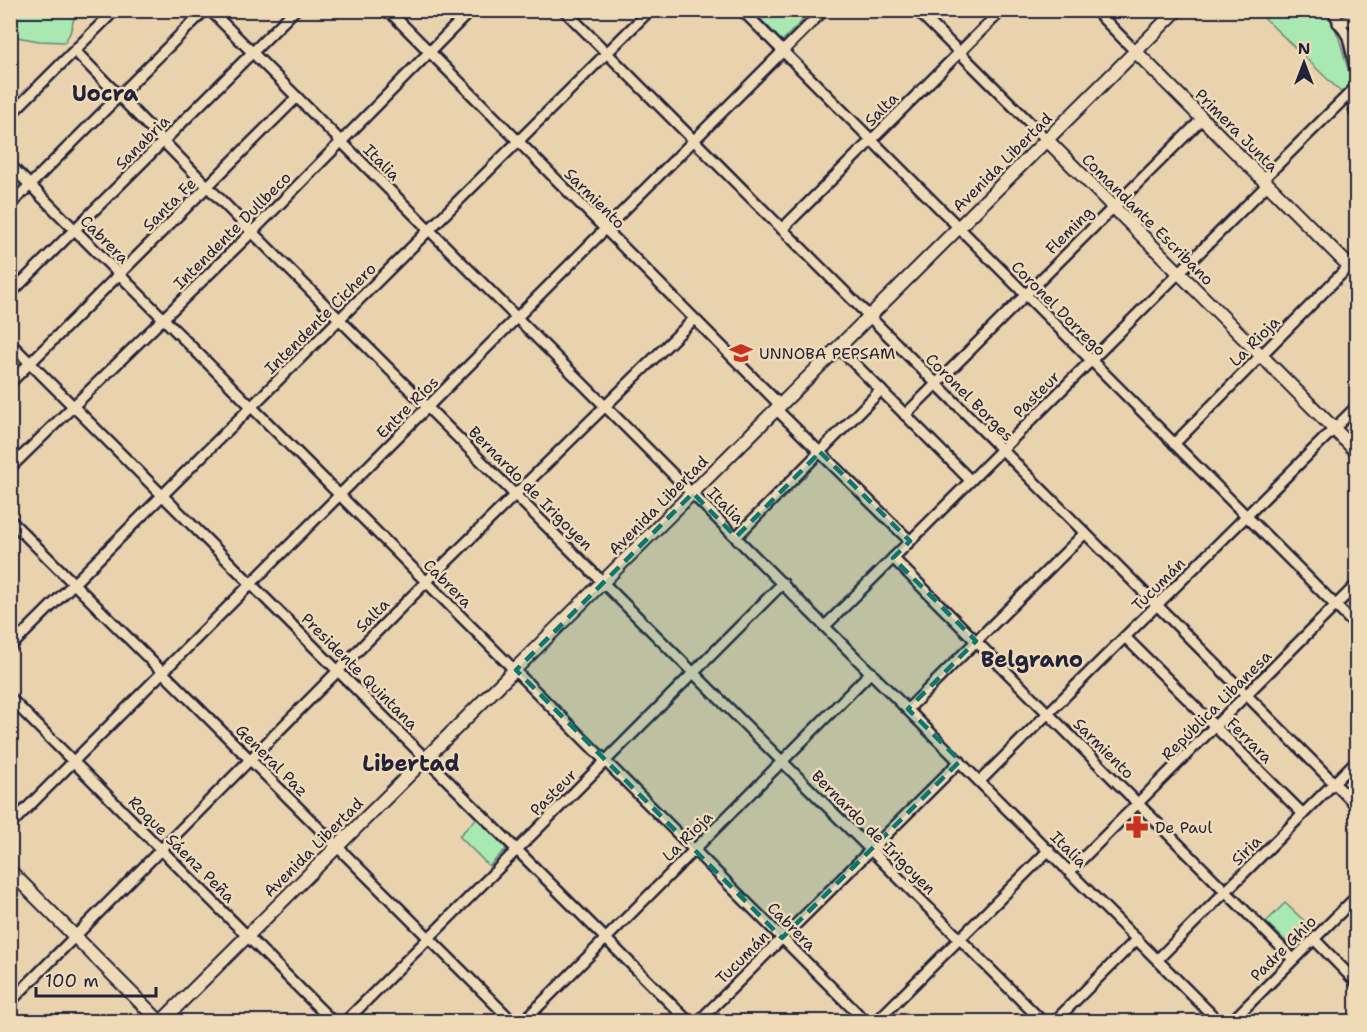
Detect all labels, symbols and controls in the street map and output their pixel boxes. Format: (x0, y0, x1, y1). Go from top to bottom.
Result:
north arrow (1274, 33, 1334, 93)
text: N (1298, 38, 1310, 59)
district label: Uocra (72, 79, 138, 108)
street label: Primera Junta (1191, 84, 1283, 177)
street label: Salta (860, 88, 903, 131)
street label: Avenida Libertad (948, 108, 1057, 217)
street label: Sanabria (111, 111, 174, 174)
street label: Italia (359, 139, 405, 185)
street label: Comandante Escribano (1077, 149, 1218, 290)
street label: Sarmiento (560, 163, 630, 233)
street label: Intendente Dullbeco (169, 167, 296, 294)
street label: Santa Fe (138, 173, 201, 236)
street label: Fleming (1041, 202, 1098, 259)
street label: Cabrera (76, 210, 134, 268)
street label: Coronel Dorrego (1007, 256, 1111, 360)
street label: Intendente Cichero (260, 258, 381, 379)
street label: La Rioja (1225, 312, 1284, 371)
school or university icon: UNNOBA PEPSAM (728, 340, 754, 366)
place label: UNNOBA PEPSAM (759, 343, 895, 364)
street label: Coronel Borges (921, 349, 1018, 446)
street label: Pasteur (1008, 366, 1064, 422)
street label: Entre Ríos (372, 372, 443, 443)
street label: Bernardo de Irigoyen (464, 422, 597, 555)
street label: Avenida Libertad (604, 451, 713, 560)
street label: Italia (703, 482, 749, 528)
street label: Tucumán (1127, 553, 1190, 616)
street label: Cabrera (419, 554, 477, 612)
street label: Salta (351, 594, 394, 637)
street label: Presidente Quintana (297, 608, 423, 734)
district label: Belgrano (981, 645, 1083, 674)
street label: República Libanesa (1157, 646, 1276, 765)
street label: Sarmiento (1069, 713, 1139, 783)
street label: Ferrara (1222, 713, 1277, 768)
street label: General Paz (231, 720, 312, 801)
district label: Libertad (362, 749, 460, 778)
street label: Pasteur (525, 764, 581, 820)
street label: Bernardo de Irigoyen (807, 766, 940, 899)
street label: Roque Sáenz Peña (124, 791, 240, 907)
street label: Avenida Libertad (259, 793, 368, 902)
street label: La Rioja (658, 807, 717, 866)
pharmacy icon: De Paul (1124, 814, 1150, 840)
place label: De Paul (1155, 817, 1212, 838)
street label: Italia (1046, 826, 1092, 872)
street label: Siria (1227, 831, 1266, 870)
street label: Cabrera (763, 897, 821, 955)
street label: Padre Ghio (1246, 911, 1321, 986)
street label: Tucumán (711, 926, 774, 989)
scale bar (36, 960, 156, 998)
text: 100 m (45, 969, 99, 993)

